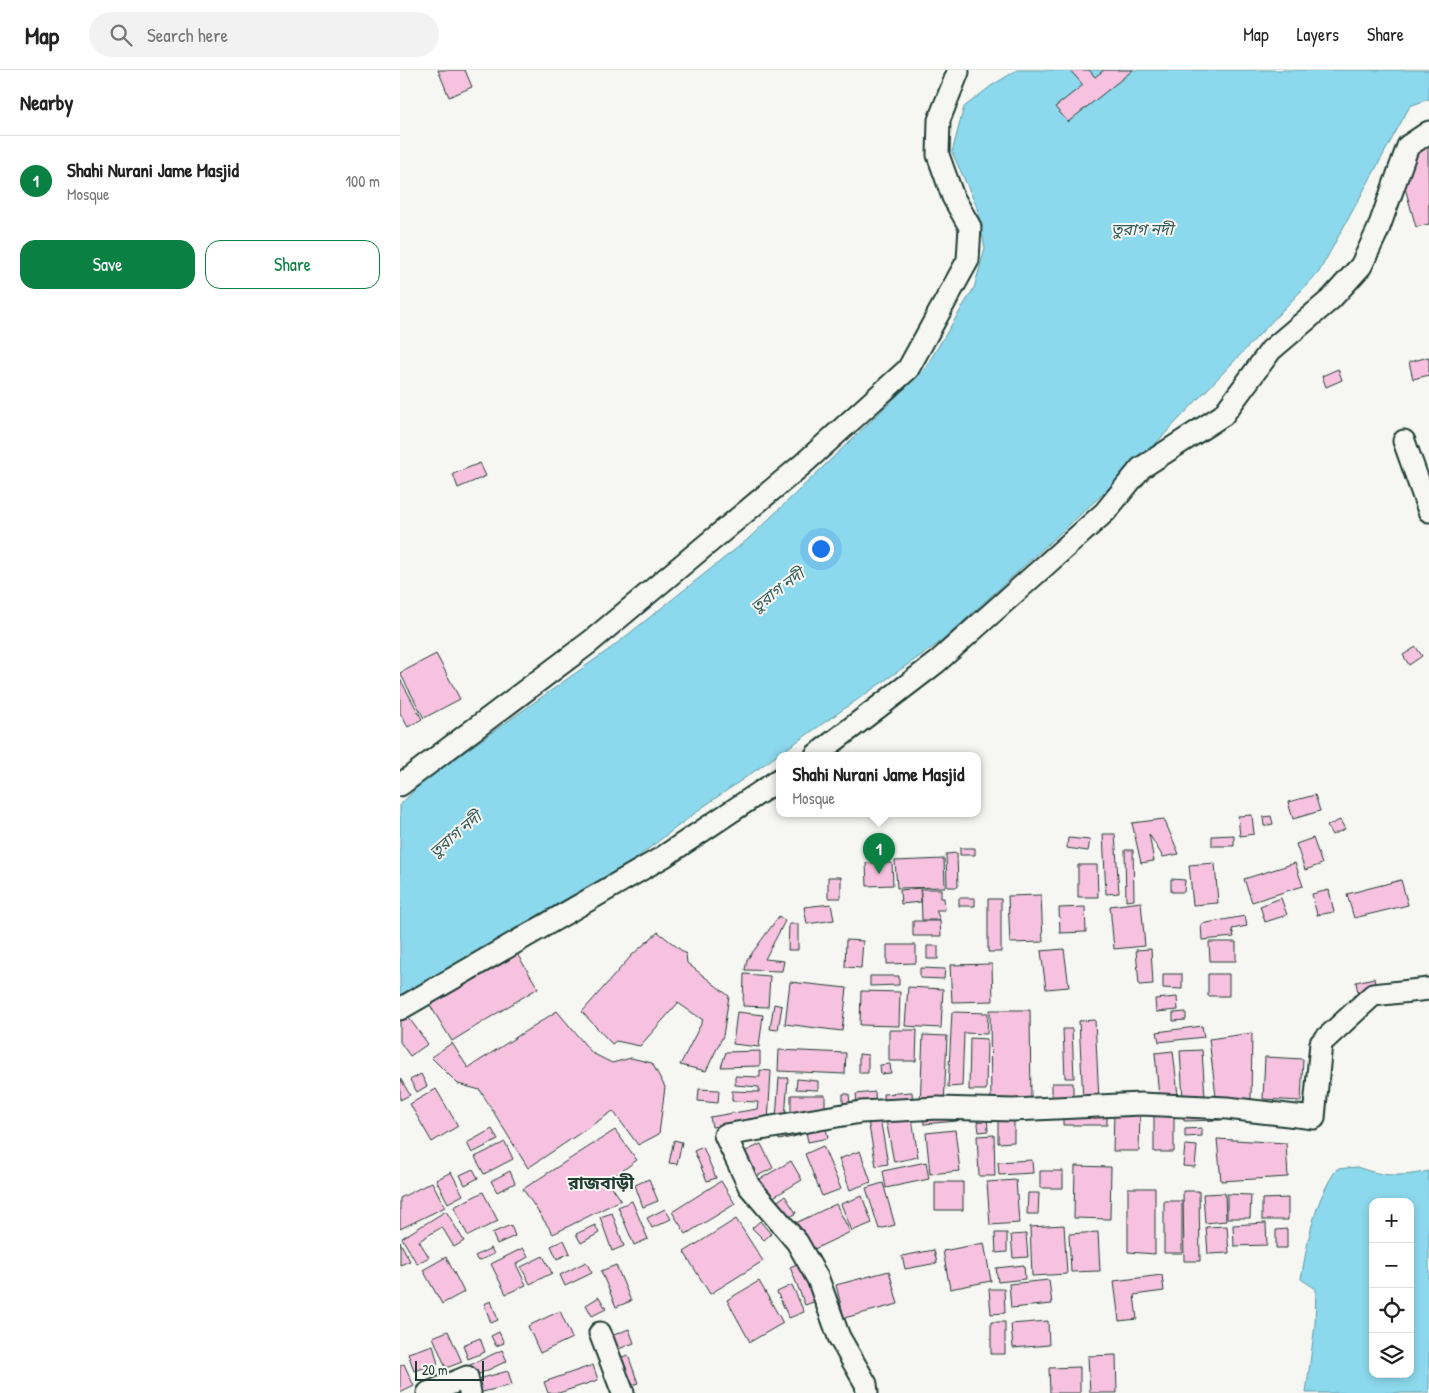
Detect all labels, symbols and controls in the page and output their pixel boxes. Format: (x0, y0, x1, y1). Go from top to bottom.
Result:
search box (89, 12, 439, 57)
text: Map (25, 19, 59, 51)
icon: search (107, 21, 135, 49)
text: Search here (147, 22, 228, 48)
text: Map (1243, 22, 1269, 47)
text: Layers (1297, 22, 1339, 47)
text: Share (1367, 22, 1404, 47)
text: Nearby (20, 88, 73, 117)
text: Shahi Nurani Jame Masjid (67, 157, 239, 183)
text: 1 (33, 170, 39, 192)
text: 100 m (345, 170, 380, 192)
text: Mosque (67, 183, 109, 205)
water label: তুরাগ নদী (1111, 218, 1176, 240)
button: Save (20, 240, 195, 289)
button: Share (205, 240, 380, 289)
your location (808, 536, 834, 562)
water label: তুরাগ নদী (746, 561, 811, 617)
popup (776, 752, 981, 817)
text: Shahi Nurani Jame Masjid (793, 761, 964, 787)
text: Mosque (793, 787, 835, 809)
water label: তুরাগ নদী (424, 804, 488, 862)
pin: 1 (863, 833, 895, 874)
district label: রাজবাড়ী (567, 1170, 635, 1195)
map controls (1369, 1198, 1414, 1378)
button: + (1369, 1198, 1414, 1243)
button: − (1369, 1243, 1414, 1288)
button: locate (1369, 1288, 1414, 1333)
button: layers (1369, 1333, 1414, 1378)
scale bar (415, 1358, 484, 1381)
text: 20 m (422, 1360, 448, 1379)

